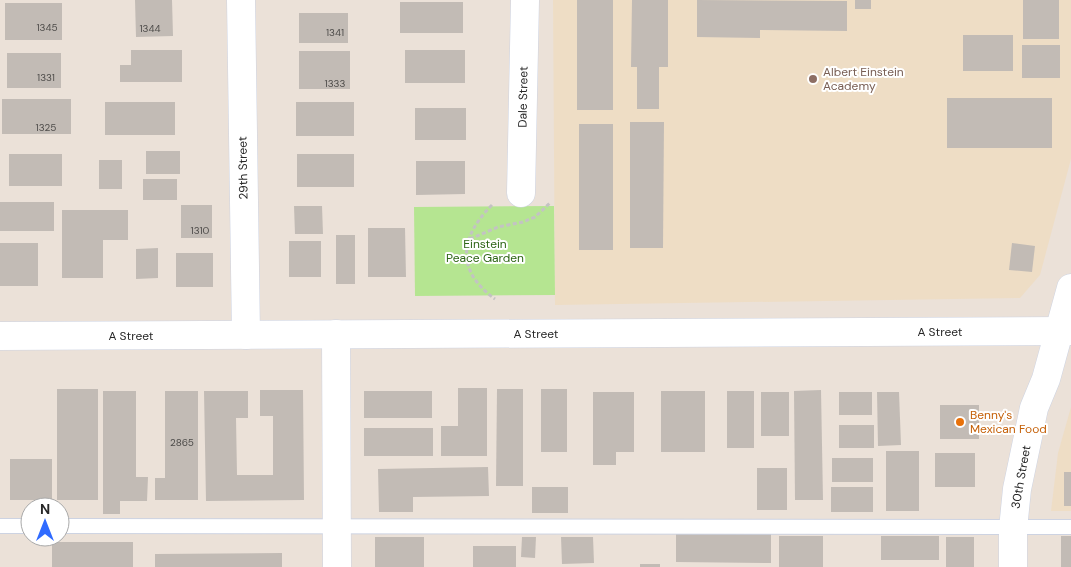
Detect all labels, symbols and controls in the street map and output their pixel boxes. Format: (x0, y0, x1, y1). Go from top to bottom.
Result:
house number: 1345 (36, 21, 58, 34)
house number: 1344 (139, 22, 161, 35)
house number: 1341 (326, 26, 344, 39)
place label: Albert Einstein Academy (823, 64, 904, 94)
street label: Dale Street (514, 66, 532, 128)
house number: 1331 (37, 71, 55, 84)
marker: Albert Einstein Academy (807, 73, 819, 85)
house number: 1333 (325, 77, 346, 90)
house number: 1325 (36, 121, 56, 134)
street label: 29th Street (234, 136, 252, 200)
house number: 1310 (191, 224, 210, 237)
park label: Einstein Peace Garden (446, 236, 524, 266)
street label: A Street (917, 324, 963, 340)
street label: A Street (513, 326, 559, 342)
street label: A Street (108, 328, 154, 344)
place label: Benny's Mexican Food (970, 407, 1047, 437)
marker: Benny's Mexican Food (954, 416, 966, 428)
house number: 2865 (170, 436, 194, 449)
street label: 30th Street (1008, 444, 1034, 510)
north arrow (20, 497, 70, 547)
text: N (40, 500, 50, 518)

